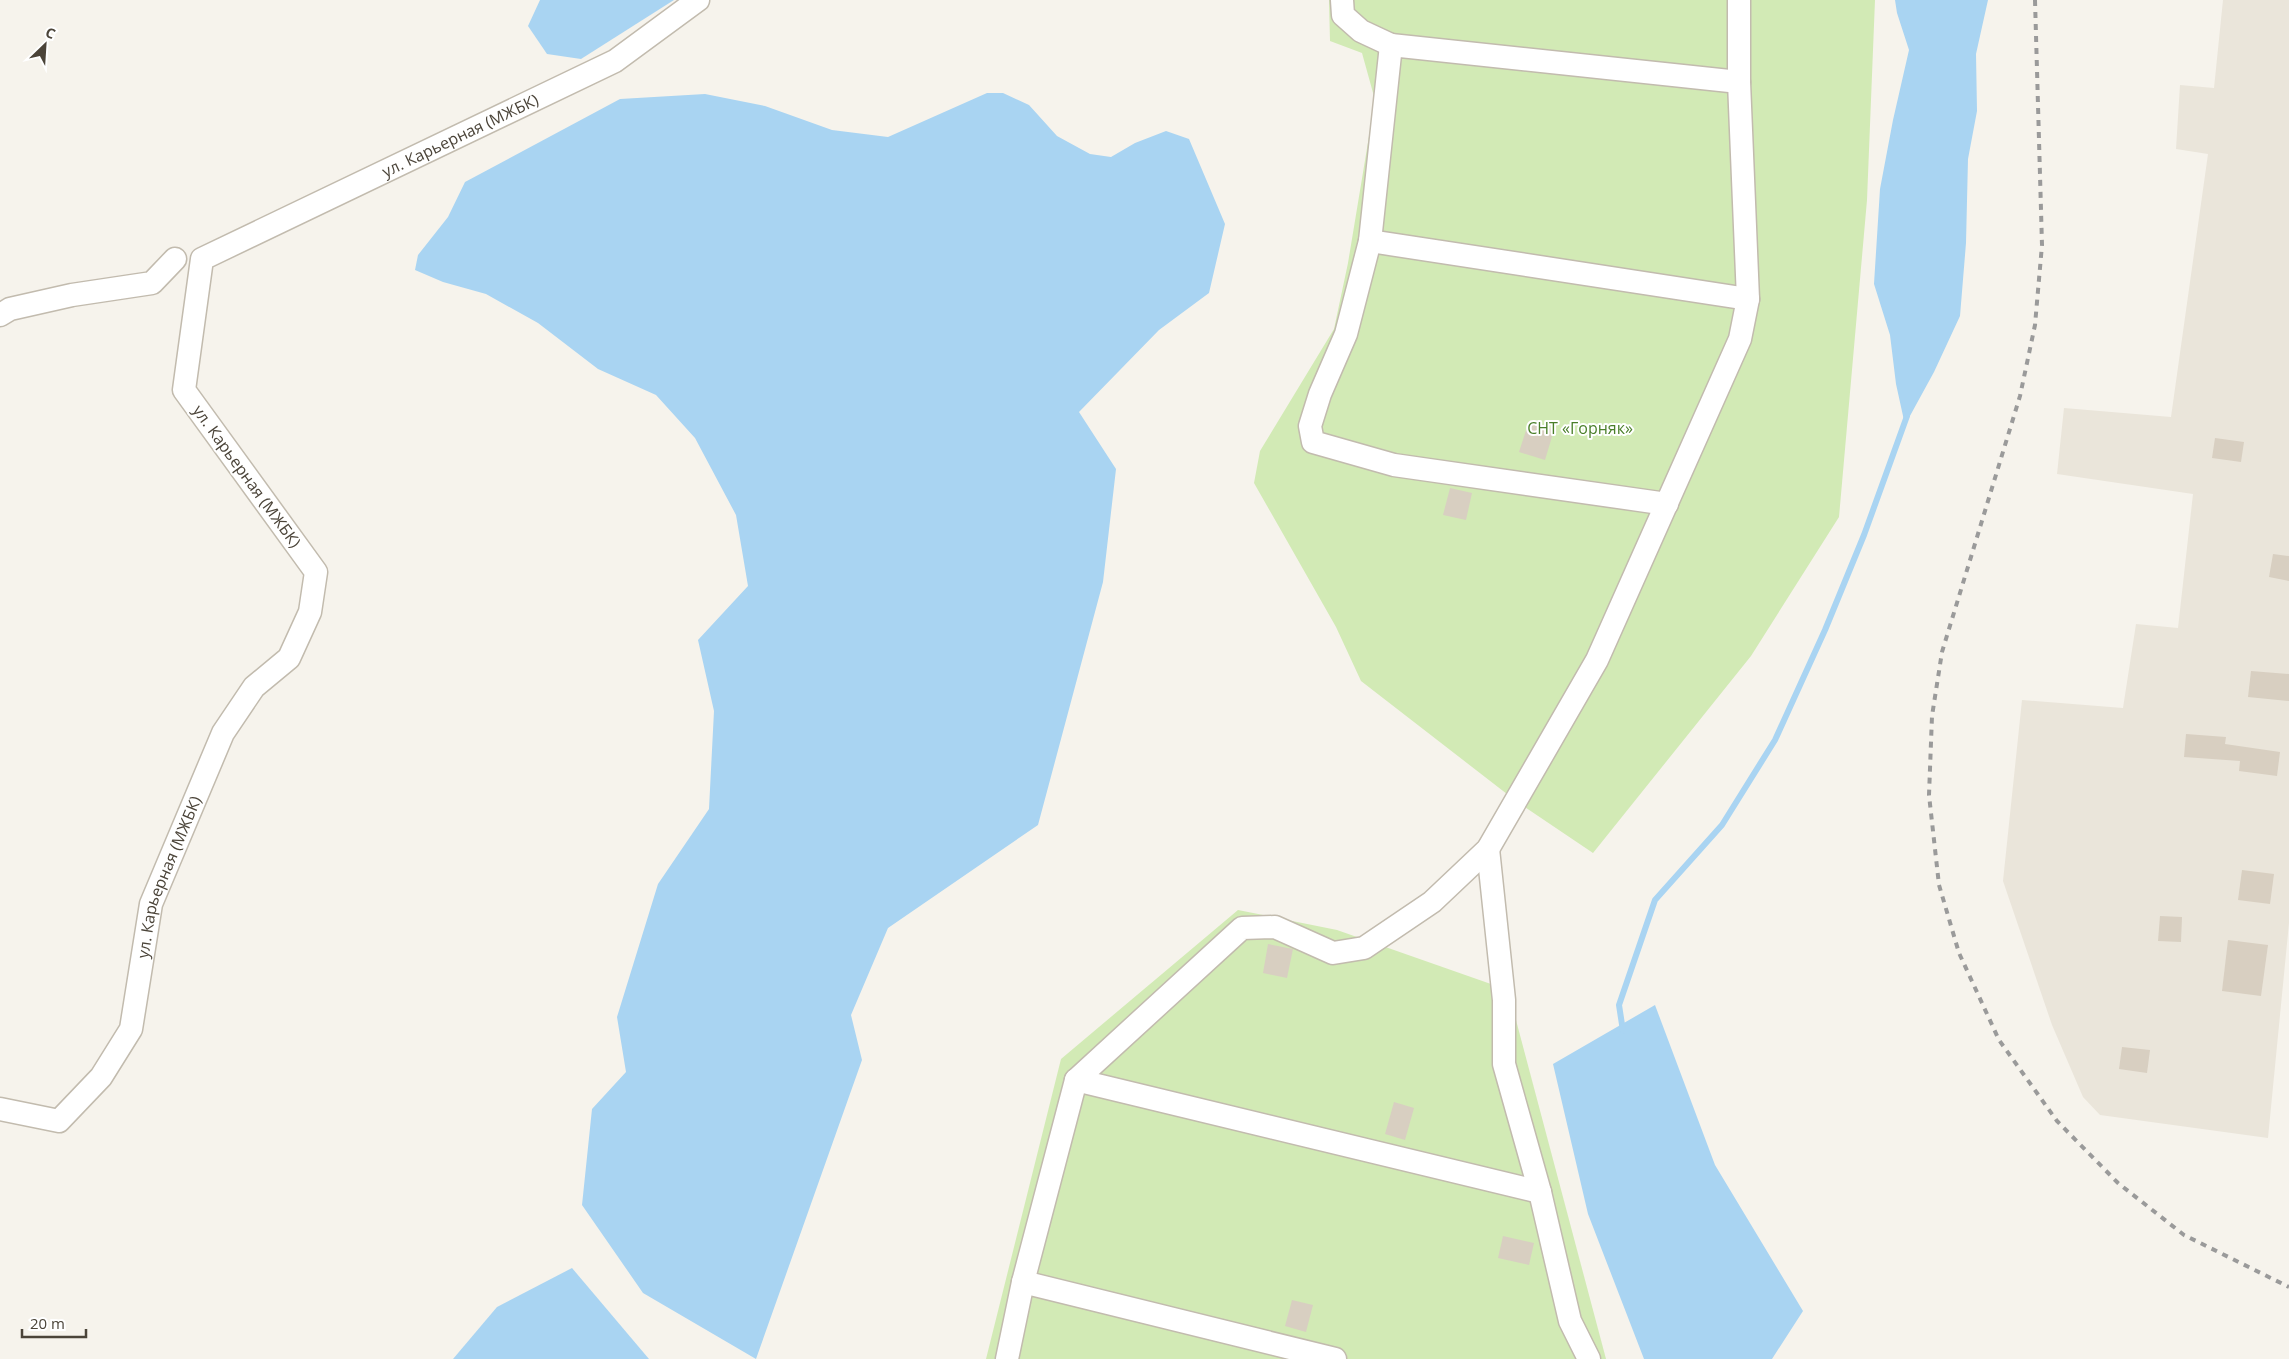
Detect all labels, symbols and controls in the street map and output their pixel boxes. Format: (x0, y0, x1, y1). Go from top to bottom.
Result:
north arrow (20, 20, 70, 70)
text: С (43, 22, 59, 43)
street label: ул. Карьерная (МЖБК) (378, 88, 542, 182)
street label: ул. Карьерная (МЖБК) (188, 400, 306, 552)
park label: СНТ «Горняк» (1527, 417, 1633, 439)
street label: ул. Карьерная (МЖБК) (131, 792, 206, 960)
scale bar (22, 1306, 86, 1338)
text: 20 m (30, 1313, 65, 1333)

